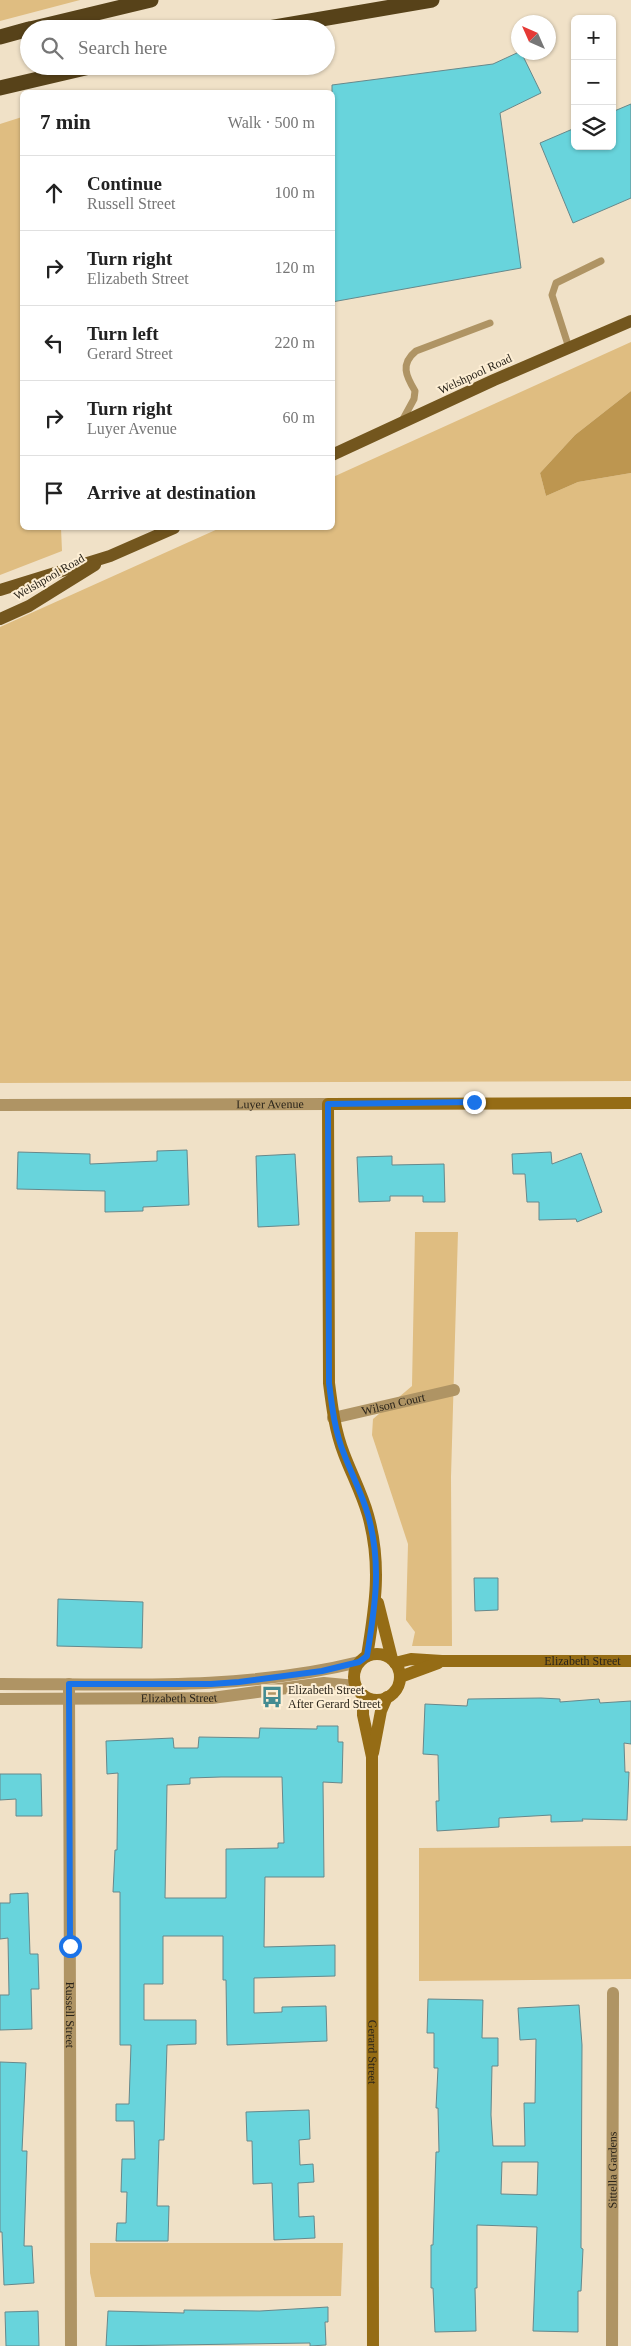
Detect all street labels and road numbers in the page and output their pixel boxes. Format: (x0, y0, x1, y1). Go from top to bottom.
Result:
street label: Welshpool Road (436, 351, 514, 397)
street label: Welshpool Road (11, 551, 87, 603)
street label: Luyer Avenue (236, 1097, 304, 1111)
street label: Wilson Court (360, 1390, 427, 1418)
street label: Elizabeth Street (544, 1654, 621, 1668)
street label: Elizabeth Street (141, 1690, 219, 1705)
street label: Russell Street (63, 1982, 77, 2049)
street label: Gerard Street (365, 2020, 380, 2085)
street label: Sittella Gardens (605, 2131, 620, 2209)

